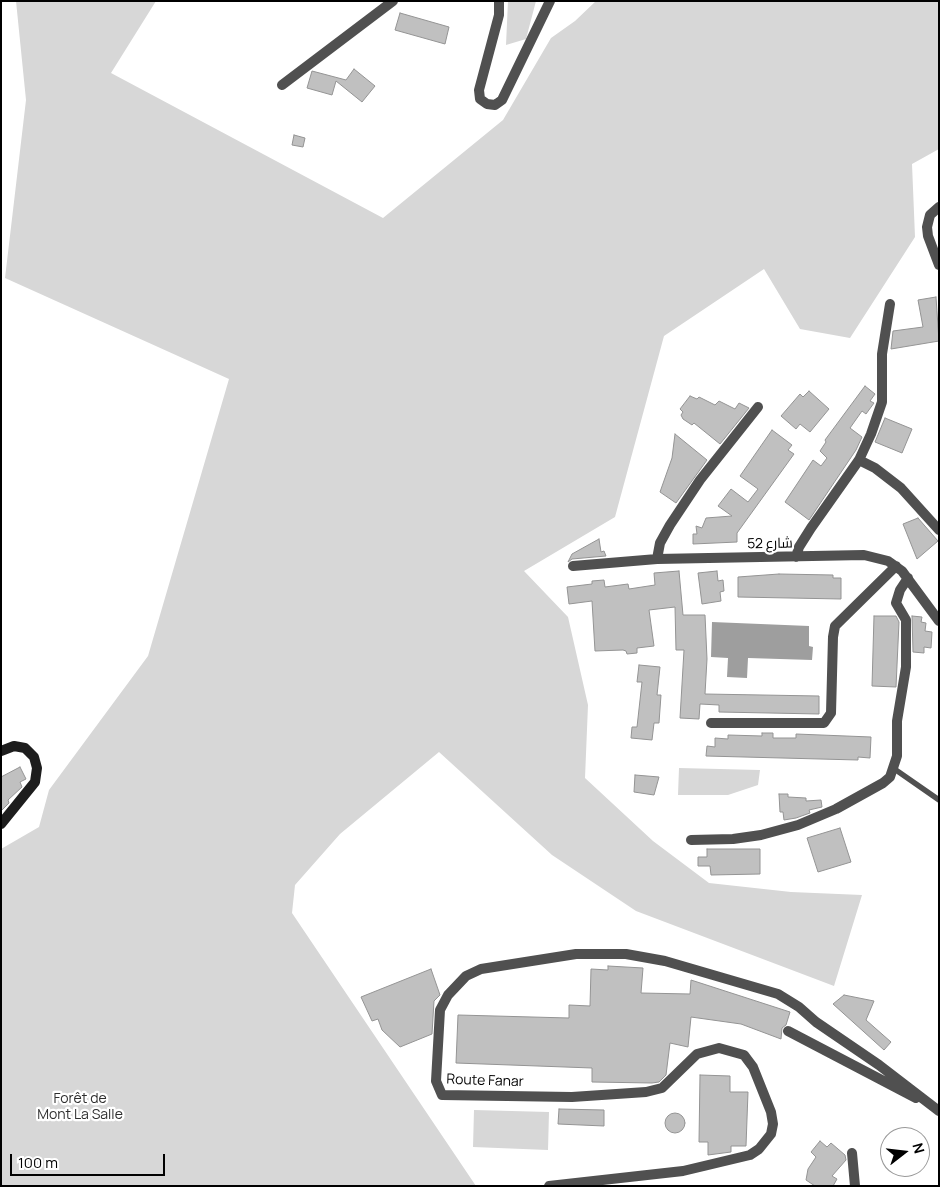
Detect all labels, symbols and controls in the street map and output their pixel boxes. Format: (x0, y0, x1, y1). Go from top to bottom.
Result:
street label: شارع 52 (747, 535, 793, 553)
street label: Route Fanar (446, 1071, 524, 1091)
park label: Forêt de Mont La Salle (37, 1091, 123, 1124)
north arrow (880, 1127, 930, 1177)
text: N (908, 1141, 929, 1155)
scale bar (12, 1144, 168, 1176)
text: 100 m (18, 1152, 58, 1173)

